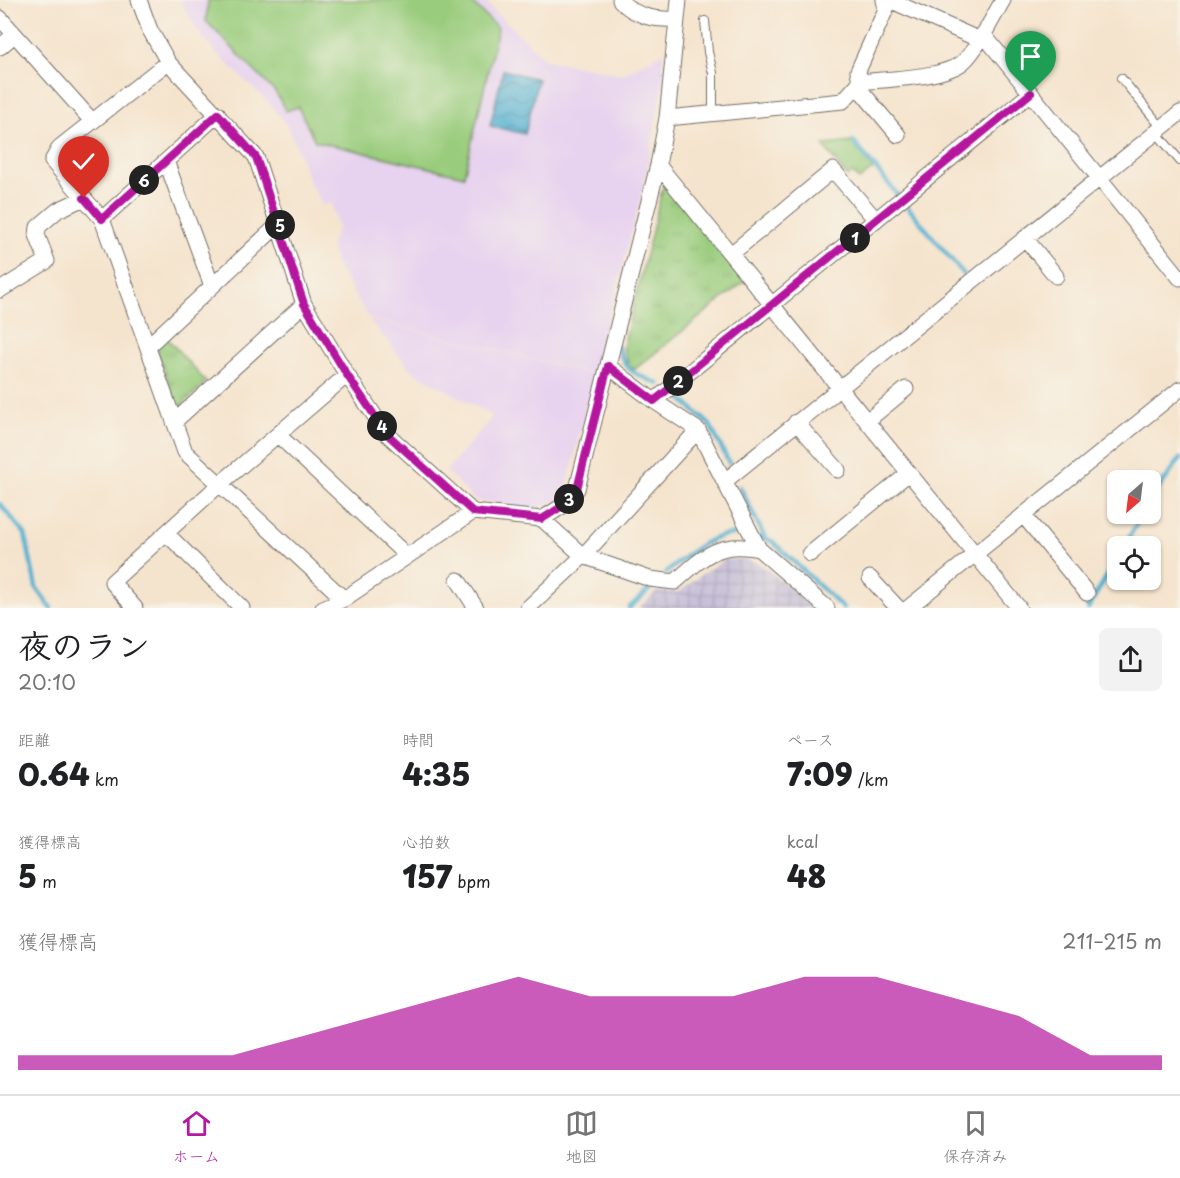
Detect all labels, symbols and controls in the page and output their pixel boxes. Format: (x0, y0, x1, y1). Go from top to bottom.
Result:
pin (1005, 31, 1056, 93)
icon: arrive (1014, 40, 1047, 73)
pin (58, 136, 109, 198)
icon: check (67, 145, 100, 178)
pin: 6 (129, 165, 159, 195)
text: 6 (138, 168, 150, 192)
pin: 5 (265, 210, 295, 240)
text: 5 (275, 213, 285, 237)
pin: 1 (840, 223, 870, 253)
text: 1 (851, 226, 859, 250)
pin: 2 (663, 366, 693, 396)
text: 2 (672, 369, 684, 393)
pin: 4 (367, 411, 397, 441)
text: 4 (377, 414, 387, 438)
north arrow (1107, 470, 1161, 524)
map controls (1107, 470, 1161, 590)
pin: 3 (554, 484, 584, 514)
text: 3 (564, 487, 574, 511)
button: locate (1107, 536, 1161, 590)
text: 夜のラン (18, 619, 150, 669)
button: share (1099, 628, 1162, 691)
text: 20:10 (18, 667, 76, 697)
text: 距離 (18, 727, 50, 751)
text: 時間 (402, 727, 434, 751)
text: ペース (787, 727, 834, 751)
text: 0.64 (18, 751, 90, 796)
text: 4:35 (402, 751, 471, 796)
text: 7:09 (787, 751, 853, 796)
text: km (90, 767, 119, 791)
text: /km (853, 767, 889, 791)
text: 獲得標高 (18, 829, 82, 853)
text: 心拍数 (402, 829, 450, 853)
text: kcal (787, 829, 819, 853)
text: 5 (18, 853, 37, 898)
text: 157 (402, 853, 452, 898)
text: 48 (787, 853, 826, 898)
text: m (37, 869, 57, 893)
text: bpm (452, 869, 491, 893)
text: 獲得標高 (18, 926, 98, 956)
text: 211–215 m (1062, 926, 1162, 956)
tab: ホーム (173, 1107, 220, 1167)
tab: 地図 (565, 1107, 598, 1167)
tab: 保存済み (943, 1107, 1007, 1167)

